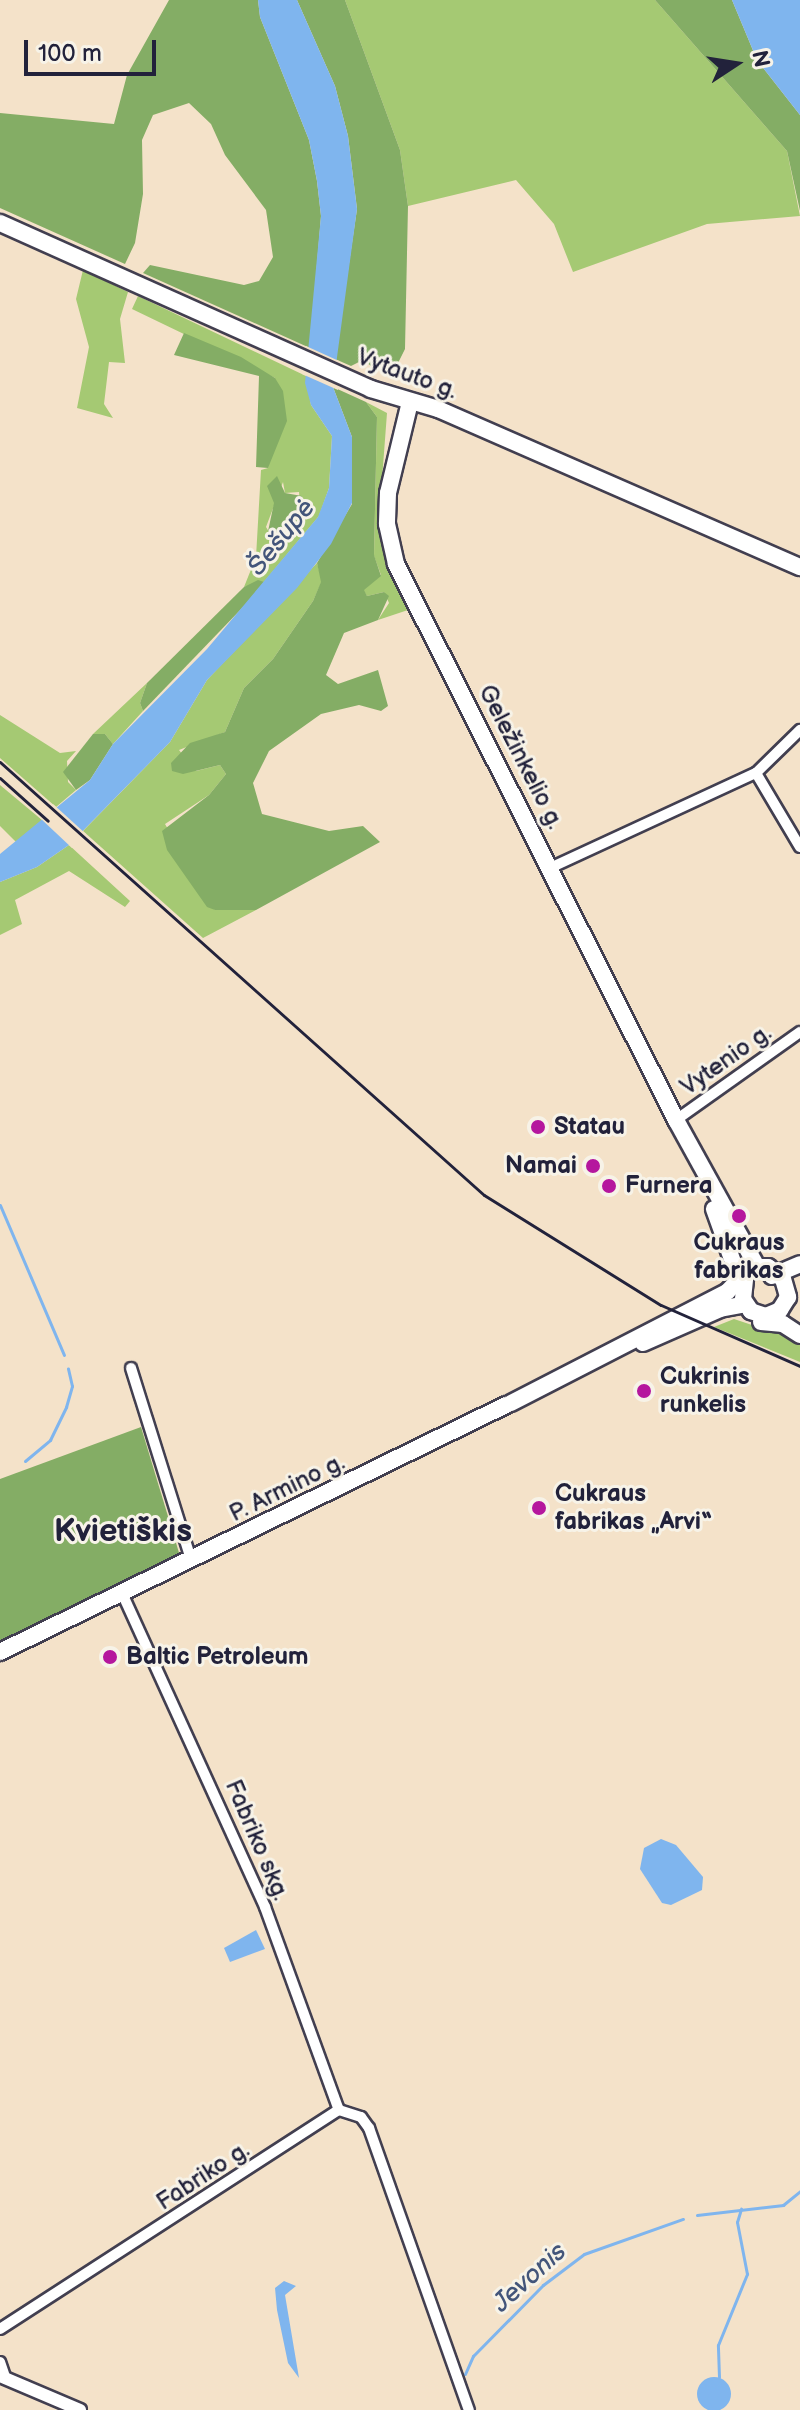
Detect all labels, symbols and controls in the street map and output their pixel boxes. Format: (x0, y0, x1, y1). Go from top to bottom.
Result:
scale bar (28, 24, 160, 74)
north arrow (696, 24, 776, 104)
text: 100 m (38, 39, 102, 68)
text: N (745, 48, 775, 70)
street label: Vytauto g. (353, 343, 461, 405)
water label: Šešupė (242, 493, 322, 583)
street label: Geležinkelio g. (472, 680, 570, 834)
street label: Vytenio g. (675, 1018, 777, 1102)
place label: Statau (554, 1113, 625, 1141)
marker: Statau (529, 1118, 547, 1136)
place label: Namai (505, 1152, 577, 1180)
marker: Namai (584, 1157, 602, 1175)
place label: Furnera (625, 1172, 713, 1200)
marker: Furnera (600, 1177, 618, 1195)
marker: Cukraus fabrikas (730, 1207, 748, 1225)
place label: Cukraus fabrikas (693, 1229, 785, 1285)
place label: Cukrinis runkelis (660, 1363, 750, 1419)
marker: Cukrinis runkelis (635, 1382, 653, 1400)
street label: P. Armino g. (225, 1448, 349, 1528)
place label: Cukraus fabrikas „Arvi“ (555, 1480, 713, 1536)
marker: Cukraus fabrikas „Arvi“ (530, 1499, 548, 1517)
district label: Kvietiškis (54, 1513, 192, 1551)
place label: Baltic Petroleum (126, 1643, 308, 1671)
marker: Baltic Petroleum (101, 1648, 119, 1666)
street label: Fabriko skg. (219, 1775, 295, 1905)
street label: Fabriko g. (151, 2135, 255, 2217)
water label: Jevonis (487, 2237, 573, 2319)

